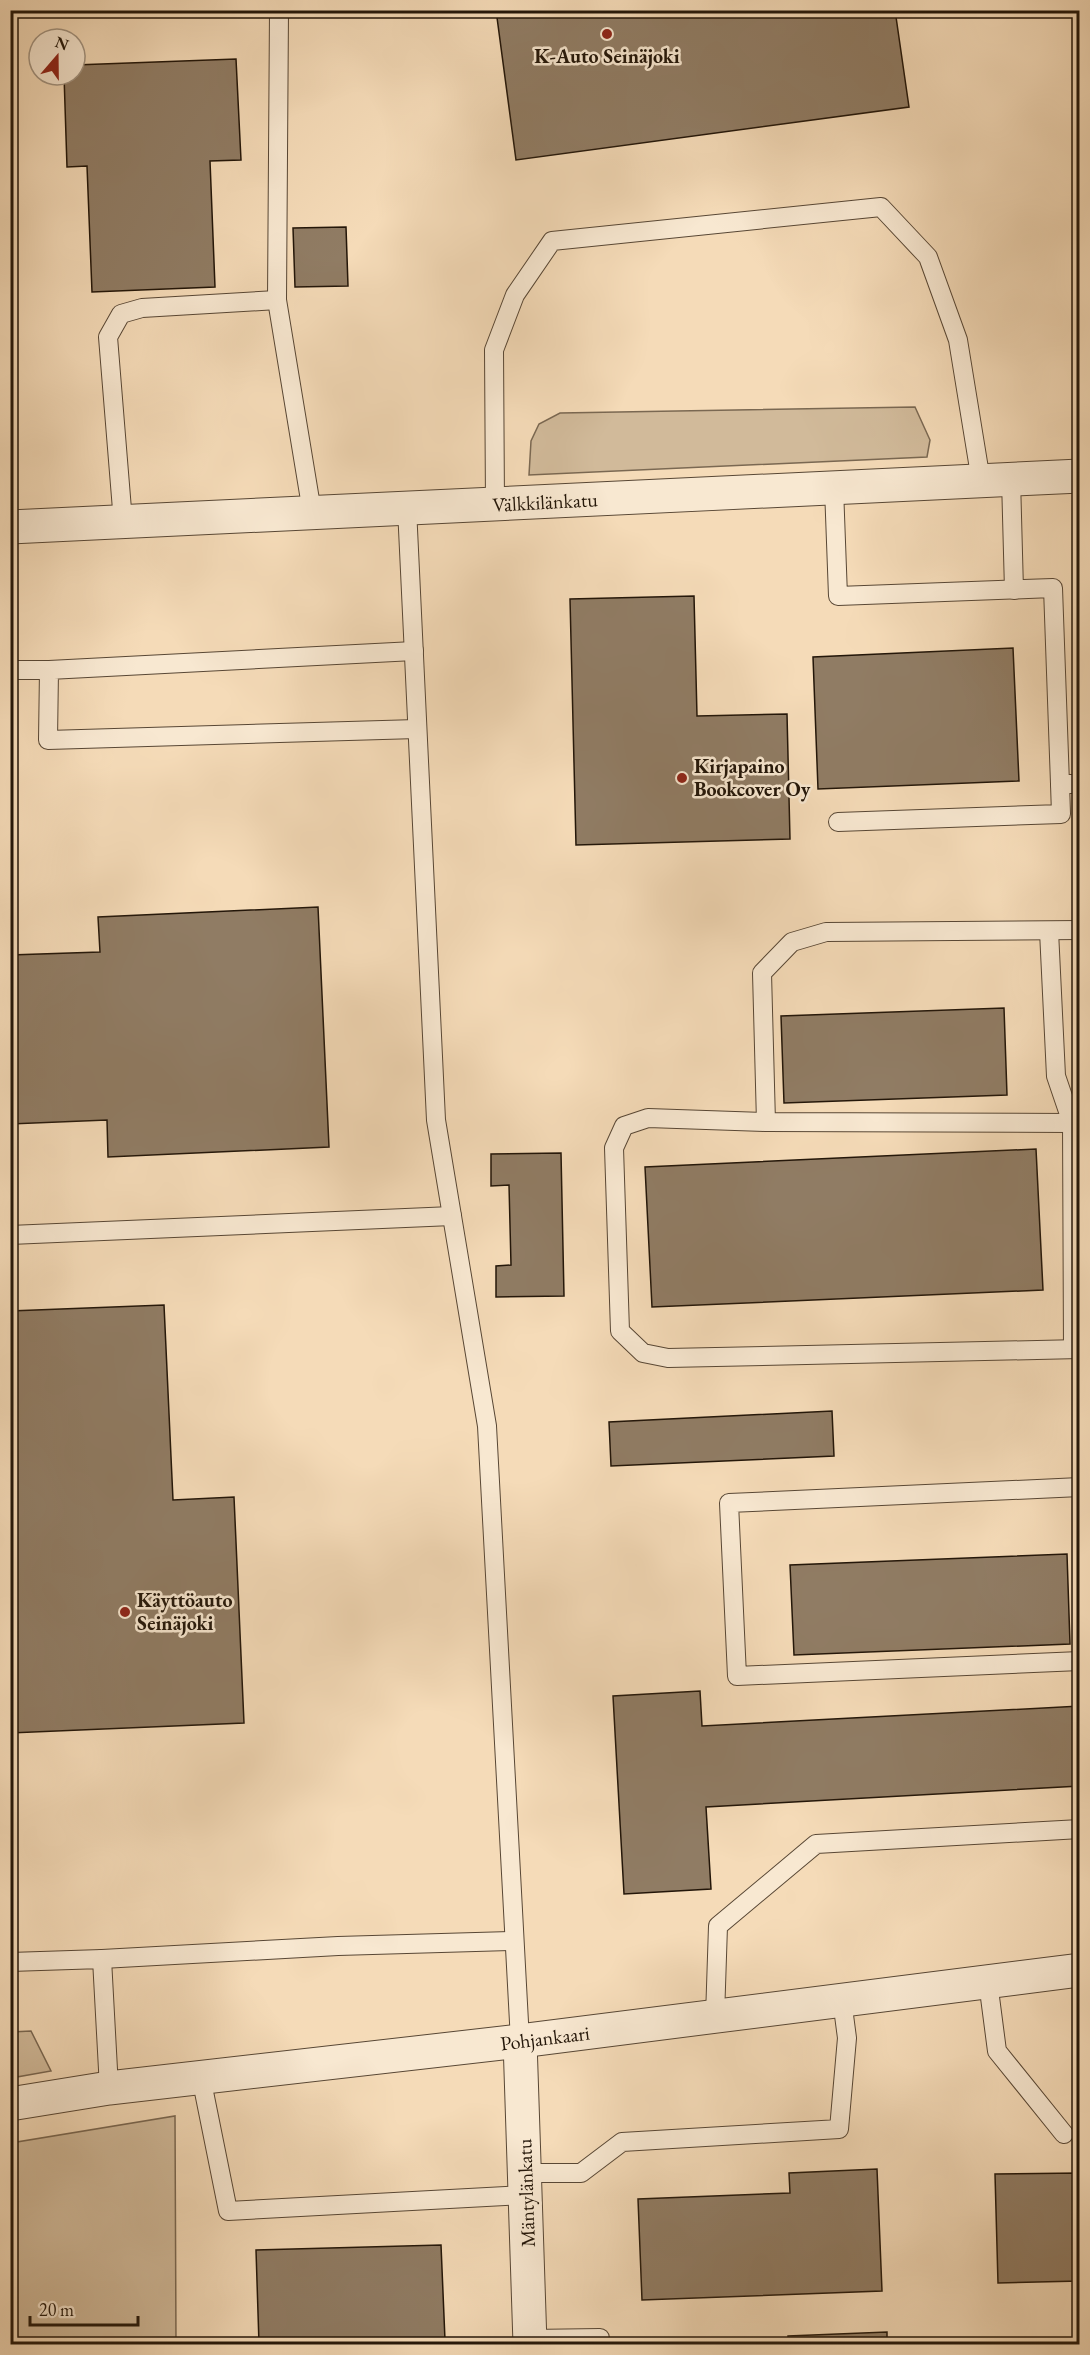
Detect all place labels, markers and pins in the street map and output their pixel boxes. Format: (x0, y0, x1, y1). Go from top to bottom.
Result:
marker: K-Auto Seinäjoki (600, 27, 614, 41)
place label: K-Auto Seinäjoki (534, 43, 680, 69)
place label: Kirjapaino Bookcover Oy (694, 753, 811, 802)
marker: Kirjapaino Bookcover Oy (675, 771, 689, 785)
place label: Käyttöauto Seinäjoki (137, 1587, 232, 1636)
marker: Käyttöauto Seinäjoki (118, 1605, 132, 1619)

